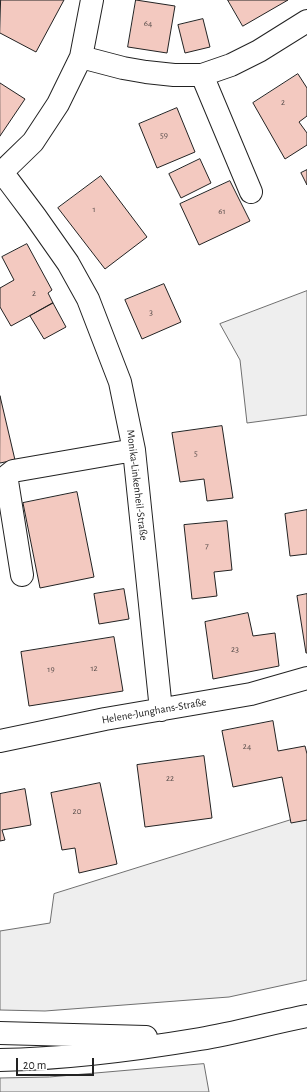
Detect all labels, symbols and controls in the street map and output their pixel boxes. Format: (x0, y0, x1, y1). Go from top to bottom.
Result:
house number: 64 (144, 18, 152, 28)
house number: 2 (281, 97, 285, 107)
house number: 59 (160, 130, 168, 140)
house number: 1 (92, 204, 96, 214)
house number: 61 (218, 206, 226, 216)
house number: 2 (32, 288, 36, 298)
house number: 3 (149, 307, 153, 317)
street label: Monika-Linkenheil-Straße (124, 429, 150, 541)
house number: 5 (194, 448, 198, 458)
house number: 7 (205, 541, 209, 551)
house number: 23 (231, 644, 239, 654)
house number: 12 (90, 663, 98, 673)
house number: 19 (47, 664, 55, 674)
street label: Helene-Junghans-Straße (101, 695, 207, 727)
house number: 24 (243, 741, 251, 751)
house number: 22 (166, 773, 174, 783)
house number: 20 (73, 806, 81, 816)
scale bar (18, 1050, 96, 1076)
text: 20 m (23, 1059, 46, 1071)

